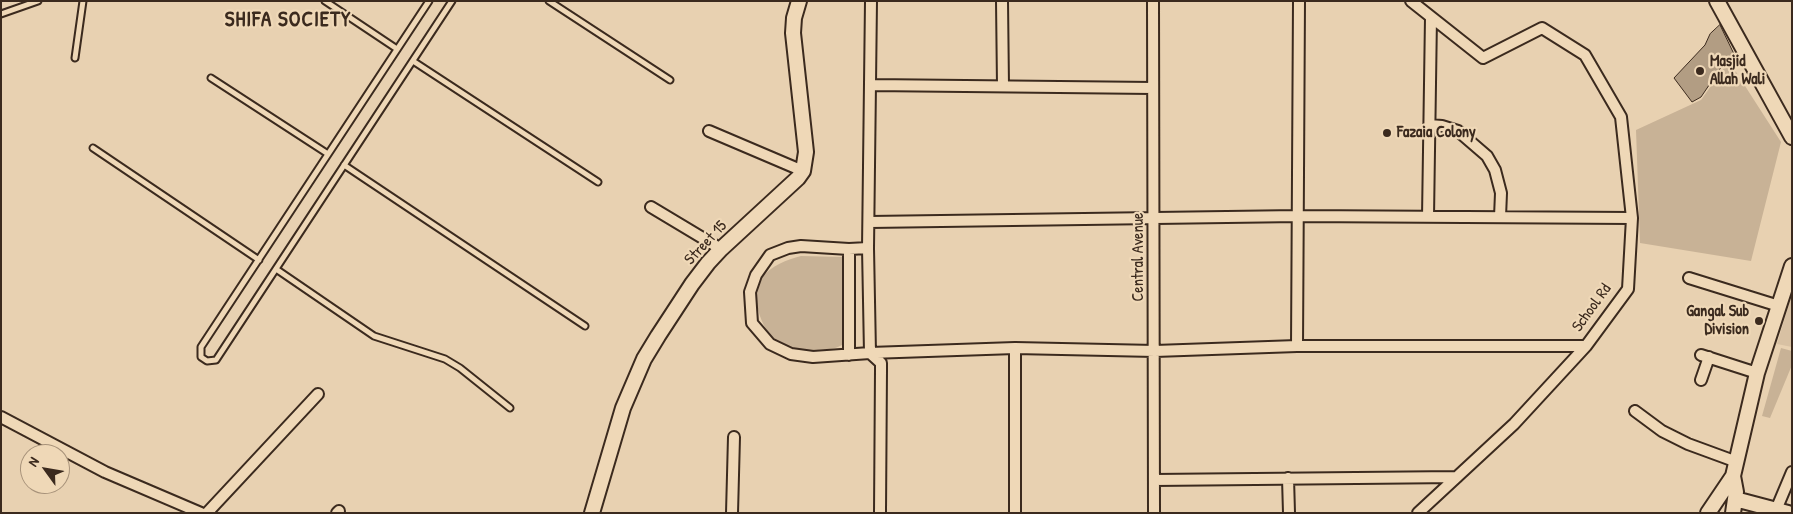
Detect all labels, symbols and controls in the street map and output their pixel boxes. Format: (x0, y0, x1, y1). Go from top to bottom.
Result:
district label: SHIFA SOCIETY (223, 7, 353, 33)
place label: Masjid Allah Wali (1710, 52, 1765, 90)
marker: Masjid Allah Wali (1694, 65, 1706, 77)
place label: Fazaia Colony (1397, 123, 1476, 143)
marker: Fazaia Colony (1381, 127, 1393, 139)
street label: Central Avenue (1129, 213, 1149, 301)
street label: Street 15 (681, 217, 731, 269)
street label: School Rd (1568, 280, 1616, 336)
place label: Gangal Sub Division (1686, 302, 1749, 340)
marker: Gangal Sub Division (1753, 315, 1765, 327)
north arrow (20, 444, 70, 494)
text: N (23, 453, 43, 470)

